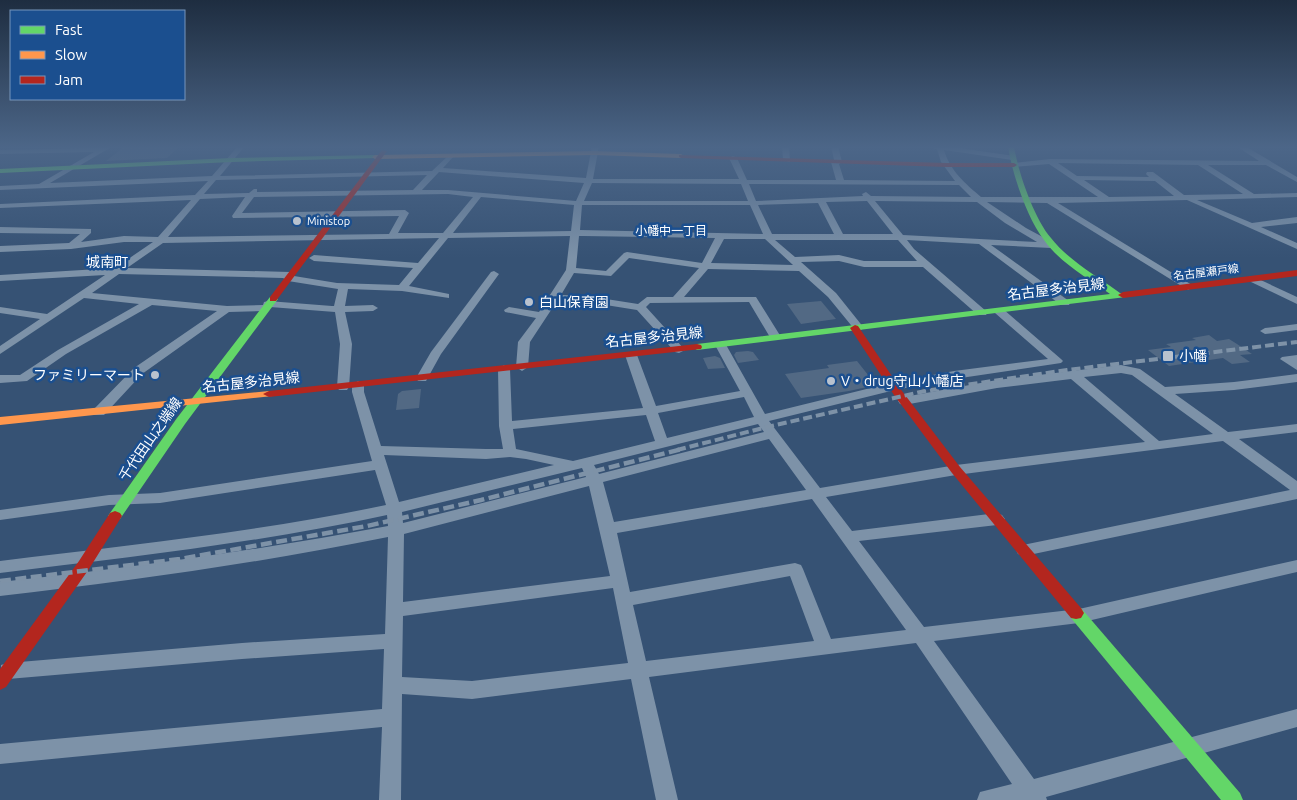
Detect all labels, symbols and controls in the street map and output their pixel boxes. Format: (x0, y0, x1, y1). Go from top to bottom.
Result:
legend (10, 10, 185, 100)
text: Fast (55, 21, 83, 38)
text: Slow (55, 46, 88, 63)
text: Jam (55, 71, 83, 88)
marker: Ministop (291, 215, 303, 227)
place label: Ministop (307, 215, 350, 227)
district label: 小幡中一丁目 (635, 224, 707, 237)
district label: 城南町 (86, 254, 128, 270)
street label: 名古屋瀬戸線 (1173, 262, 1239, 282)
street label: 名古屋多治見線 (1006, 275, 1106, 303)
place label: 白山保育園 (539, 294, 609, 310)
marker: 白山保育園 (523, 296, 535, 308)
street label: 名古屋多治見線 (604, 324, 704, 350)
place label: 小幡 (1179, 348, 1207, 364)
marker: 小幡 (1161, 349, 1175, 363)
place label: ファミリーマート (33, 367, 145, 383)
marker: ファミリーマート (149, 369, 161, 381)
street label: 名古屋多治見線 (201, 369, 301, 395)
place label: V・drug守山小幡店 (841, 373, 963, 389)
marker: V・drug守山小幡店 (825, 375, 837, 387)
street label: 千代田山之端線 (115, 394, 185, 484)

